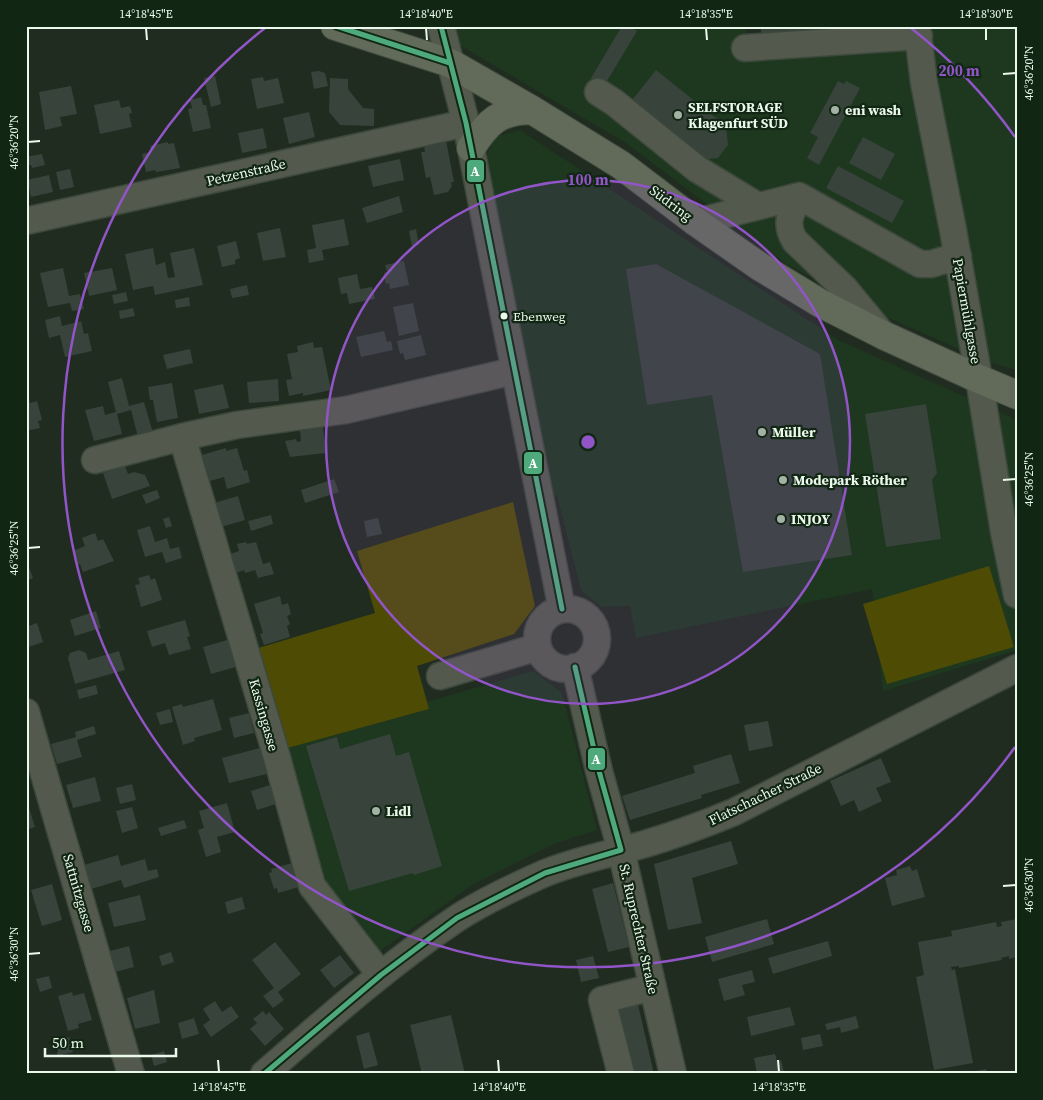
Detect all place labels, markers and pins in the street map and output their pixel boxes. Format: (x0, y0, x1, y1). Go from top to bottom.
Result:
place label: SELFSTORAGE Klagenfurt SÜD (688, 97, 788, 133)
place label: eni wash (845, 100, 902, 120)
marker: eni wash (829, 104, 841, 116)
marker: SELFSTORAGE Klagenfurt SÜD (672, 109, 684, 121)
place label: Ebenweg (513, 308, 566, 325)
marker: Ebenweg (499, 311, 509, 321)
place label: Müller (772, 422, 816, 442)
marker: Müller (756, 426, 768, 438)
centre of rings (579, 433, 597, 451)
place label: Modepark Röther (793, 470, 907, 490)
marker: Modepark Röther (777, 474, 789, 486)
place label: INJOY (791, 509, 830, 529)
marker: INJOY (775, 513, 787, 525)
place label: Lidl (386, 801, 412, 821)
marker: Lidl (370, 805, 382, 817)

